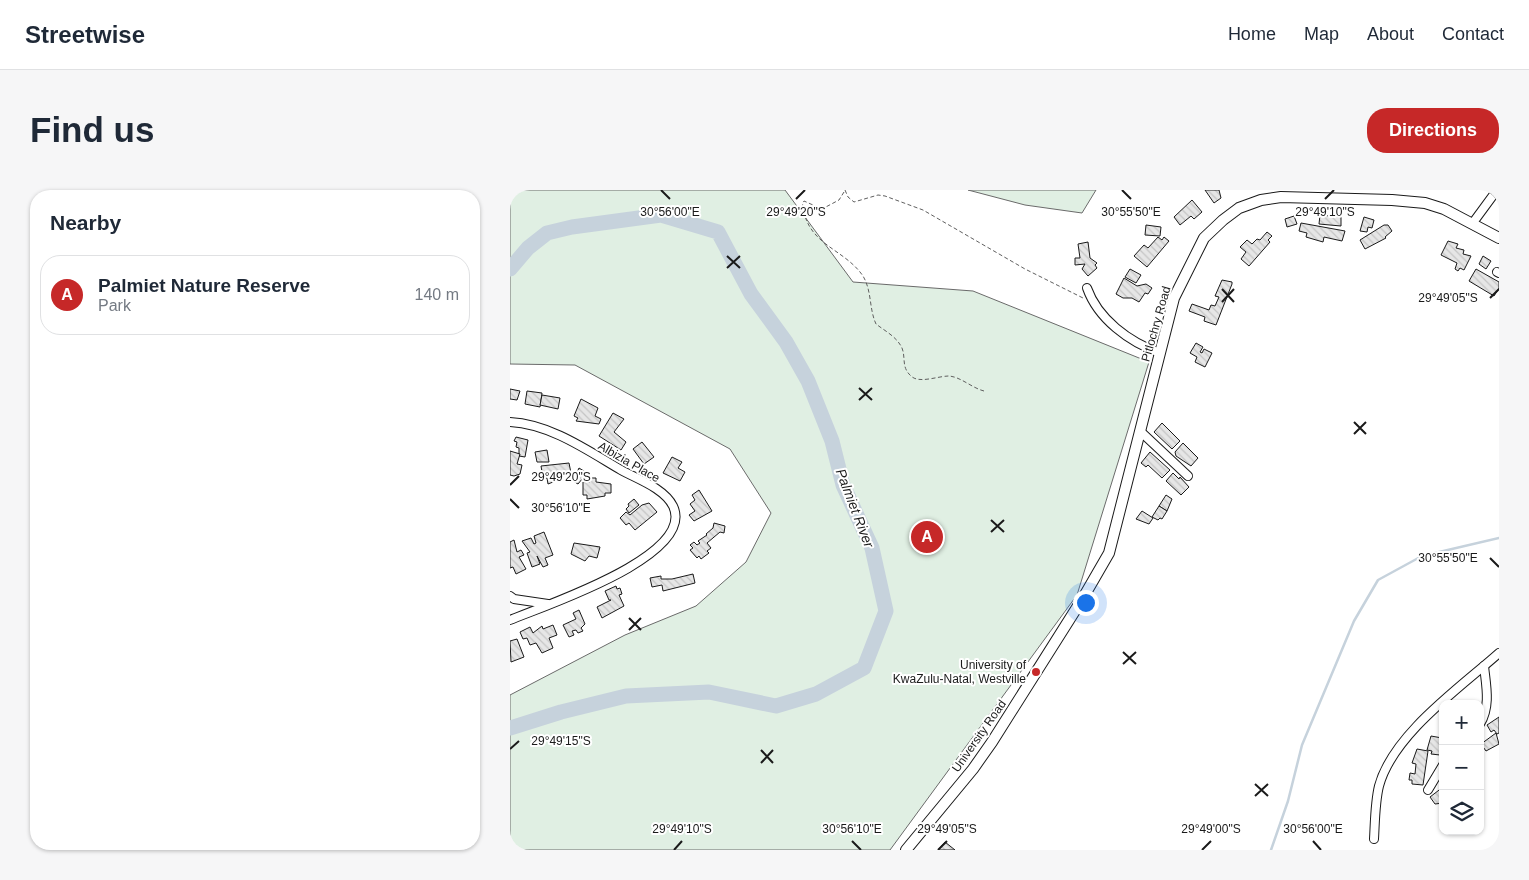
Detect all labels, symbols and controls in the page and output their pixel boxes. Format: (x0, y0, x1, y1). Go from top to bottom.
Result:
text: Streetwise (25, 21, 145, 48)
text: Home (1228, 24, 1276, 44)
text: Map (1304, 24, 1339, 44)
text: About (1367, 24, 1414, 44)
text: Contact (1442, 24, 1504, 44)
button: Directions (1367, 108, 1499, 153)
text: Find us (30, 110, 154, 149)
text: 30°56'00"E (640, 205, 700, 219)
text: 29°49'20"S (766, 205, 826, 219)
text: 30°55'50"E (1101, 205, 1161, 219)
text: 29°49'10"S (1295, 205, 1355, 219)
text: Nearby (50, 211, 121, 234)
text: Palmiet Nature Reserve (98, 275, 310, 296)
street label: Pitlochry Road (1139, 285, 1173, 363)
text: A (61, 286, 73, 303)
text: 140 m (415, 286, 459, 303)
text: 29°49'05"S (1418, 291, 1478, 305)
text: Park (98, 297, 131, 314)
street label: Albizia Place (596, 439, 663, 485)
water label: Palmiet River (833, 466, 878, 551)
text: 29°49'20"S (531, 470, 591, 484)
text: 30°56'10"E (531, 501, 591, 515)
pin: A (911, 518, 943, 556)
text: 30°55'50"E (1418, 551, 1478, 565)
your location (1073, 590, 1099, 616)
place label: University of KwaZulu-Natal, Westville (893, 658, 1027, 686)
marker: University of KwaZulu-Natal, Westville (1030, 666, 1042, 678)
street label: University Road (949, 697, 1009, 775)
map controls (1439, 700, 1484, 835)
button: + (1439, 700, 1484, 745)
text: 29°49'15"S (531, 734, 591, 748)
button: − (1439, 745, 1484, 790)
button: layers (1439, 790, 1484, 835)
text: 29°49'10"S (652, 822, 712, 836)
text: 30°56'10"E (822, 822, 882, 836)
text: 29°49'05"S (917, 822, 977, 836)
text: 29°49'00"S (1181, 822, 1241, 836)
text: 30°56'00"E (1283, 822, 1343, 836)

